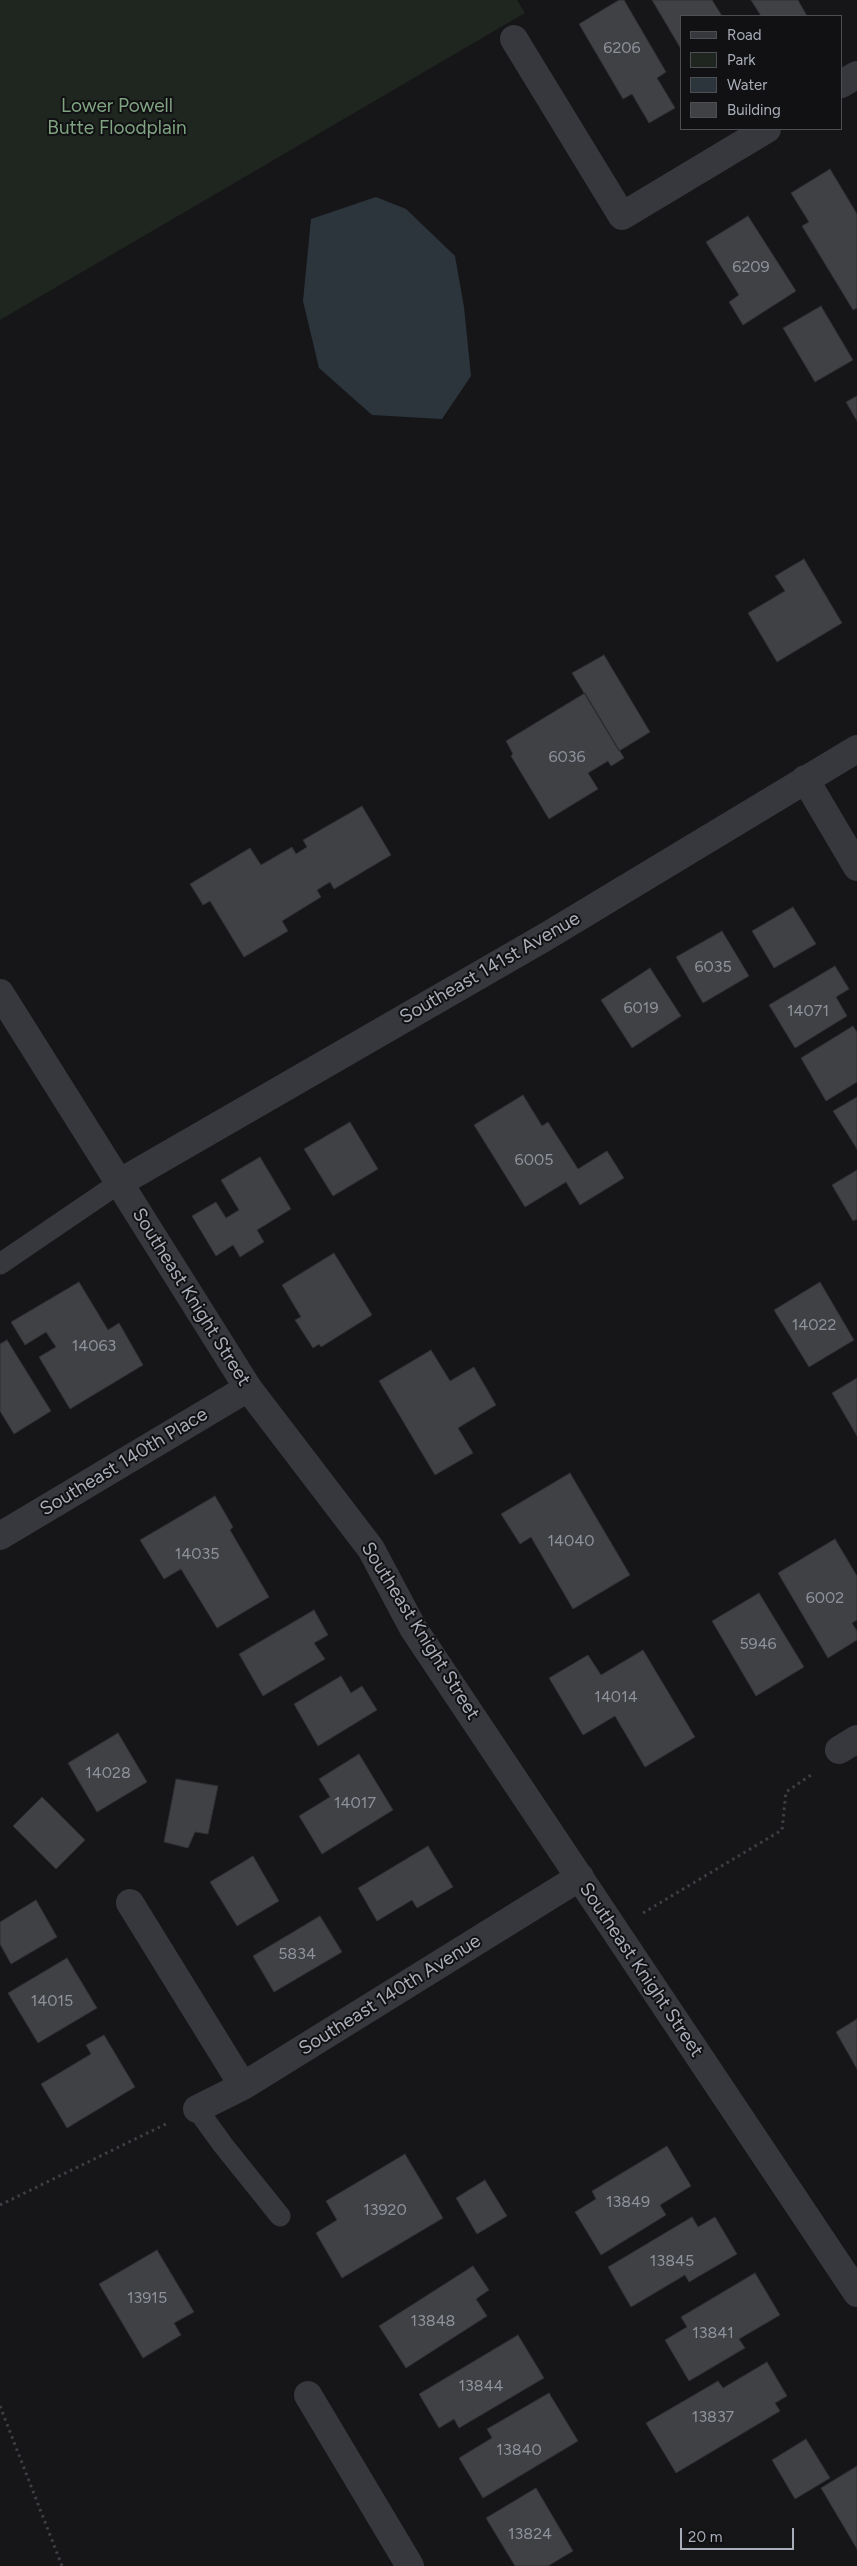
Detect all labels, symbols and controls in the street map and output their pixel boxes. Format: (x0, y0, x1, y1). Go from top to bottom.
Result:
legend (680, 15, 842, 130)
text: Road (727, 26, 762, 44)
house number: 6206 (603, 38, 641, 58)
text: Park (727, 51, 756, 69)
text: Water (727, 76, 767, 94)
park label: Lower Powell Butte Floodplain (47, 95, 187, 139)
text: Building (727, 101, 781, 119)
house number: 6209 (732, 257, 770, 277)
house number: 6036 (548, 747, 586, 767)
street label: Southeast 141st Avenue (396, 907, 584, 1029)
house number: 6035 (694, 957, 732, 977)
house number: 6019 (624, 998, 658, 1018)
house number: 14071 (787, 1001, 829, 1021)
house number: 6005 (515, 1150, 553, 1170)
street label: Southeast Knight Street (127, 1204, 255, 1390)
house number: 14022 (792, 1315, 836, 1335)
house number: 14063 (72, 1336, 116, 1356)
street label: Southeast 140th Place (36, 1403, 212, 1521)
house number: 14040 (548, 1531, 594, 1551)
street label: Southeast Knight Street (356, 1538, 484, 1724)
house number: 14035 (175, 1544, 219, 1564)
house number: 6002 (806, 1588, 844, 1608)
house number: 5946 (739, 1634, 777, 1654)
house number: 14014 (594, 1687, 638, 1707)
house number: 14028 (85, 1763, 131, 1783)
house number: 14017 (334, 1793, 376, 1813)
street label: Southeast Knight Street (574, 1879, 708, 2061)
street label: Southeast 140th Avenue (295, 1930, 485, 2060)
house number: 5834 (278, 1944, 316, 1964)
house number: 14015 (31, 1991, 73, 2011)
house number: 13849 (606, 2192, 650, 2212)
house number: 13920 (363, 2200, 407, 2220)
house number: 13845 (650, 2251, 694, 2271)
house number: 13915 (127, 2288, 167, 2308)
house number: 13848 (411, 2311, 455, 2331)
house number: 13841 (692, 2323, 734, 2343)
house number: 13844 (458, 2376, 504, 2396)
house number: 13837 (692, 2407, 734, 2427)
house number: 13840 (496, 2440, 542, 2460)
scale bar (682, 2518, 796, 2550)
house number: 13824 (508, 2524, 552, 2544)
text: 20 m (688, 2528, 722, 2546)

